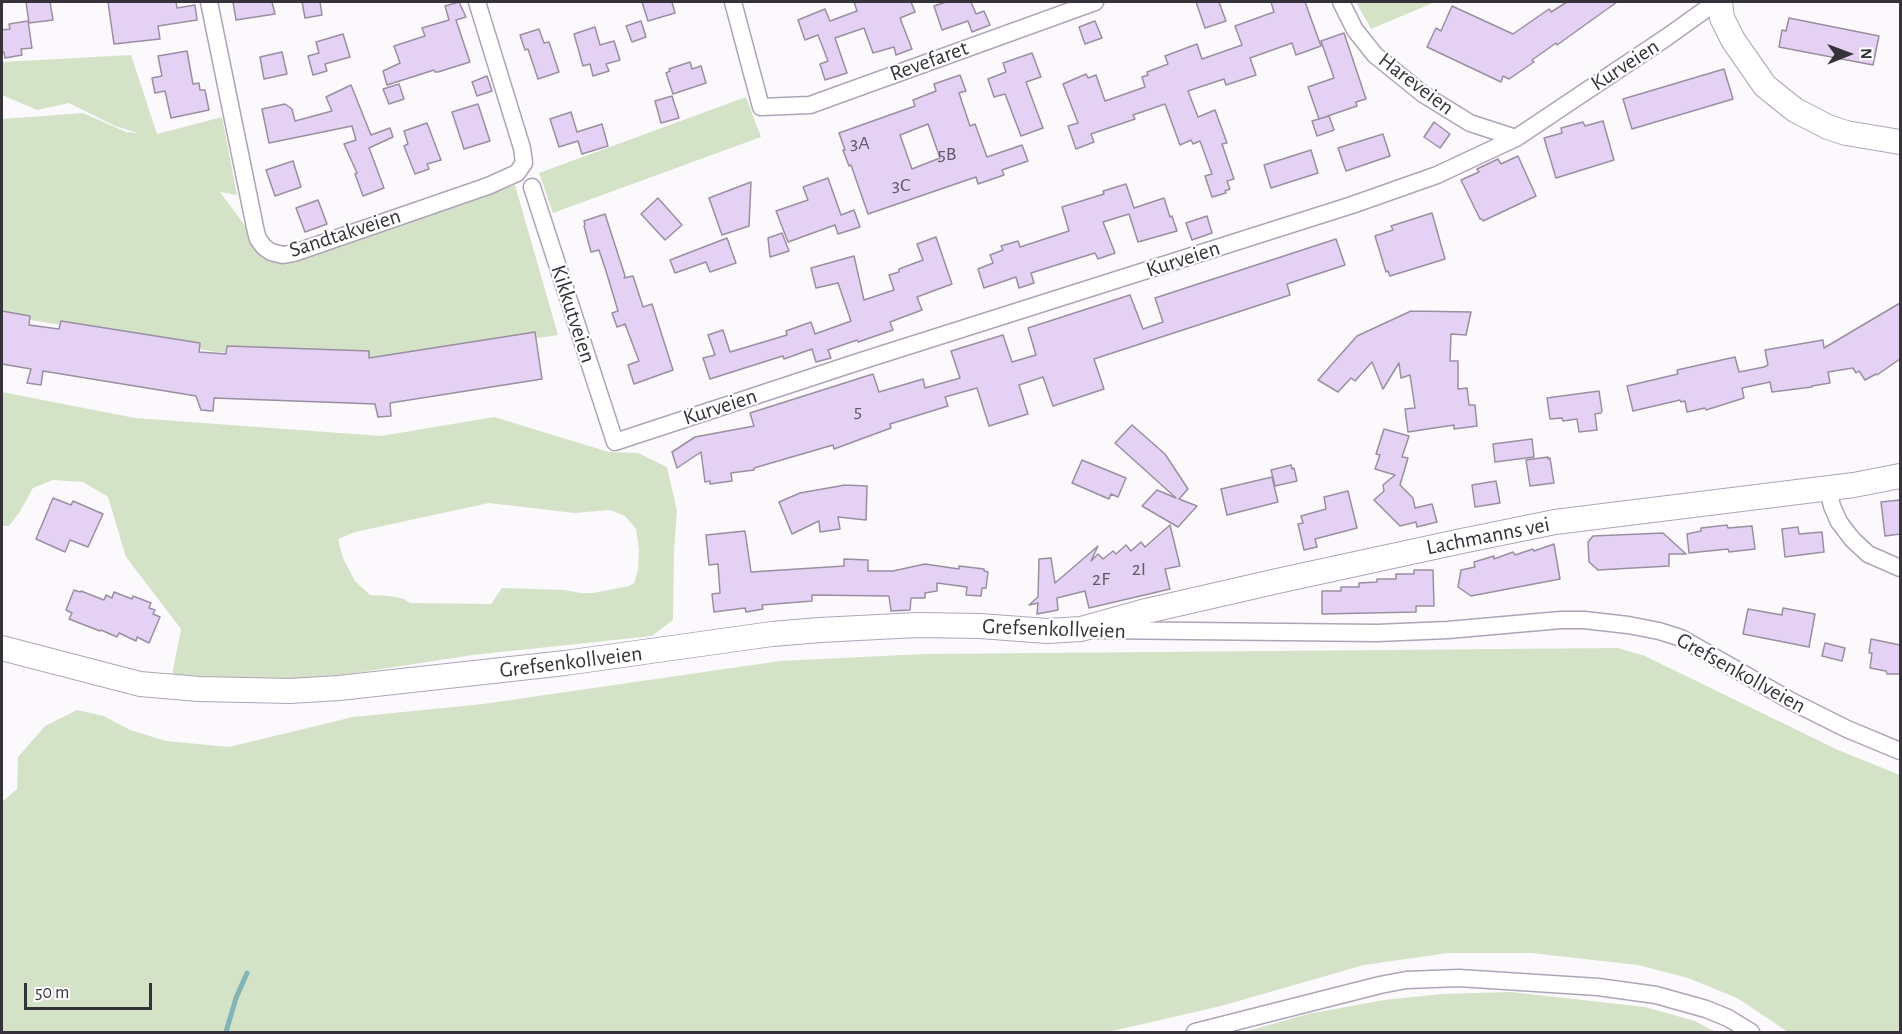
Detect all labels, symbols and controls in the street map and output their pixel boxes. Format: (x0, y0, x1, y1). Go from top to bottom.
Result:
north arrow (1818, 24, 1878, 84)
street label: Kurveien (1586, 33, 1664, 97)
street label: Revefaret (886, 35, 972, 87)
street label: Hareveien (1373, 47, 1459, 121)
text: N (1858, 48, 1874, 59)
house number: 3A (850, 131, 870, 155)
house number: 5B (937, 142, 957, 166)
house number: 3C (892, 173, 910, 197)
street label: Sandtakveien (286, 203, 404, 263)
street label: Kurveien (1143, 235, 1223, 283)
street label: Kikkutveien (545, 262, 601, 366)
street label: Kurveien (680, 383, 760, 431)
house number: 5 (854, 399, 862, 423)
street label: Lachmanns vei (1424, 511, 1552, 561)
house number: 2I (1132, 557, 1146, 581)
house number: 2F (1092, 567, 1110, 591)
street label: Grefsenkollveien (982, 613, 1126, 645)
street label: Grefsenkollveien (1672, 627, 1810, 719)
street label: Grefsenkollveien (498, 640, 644, 684)
scale bar (27, 971, 154, 1009)
text: 50 m (35, 984, 69, 1002)

